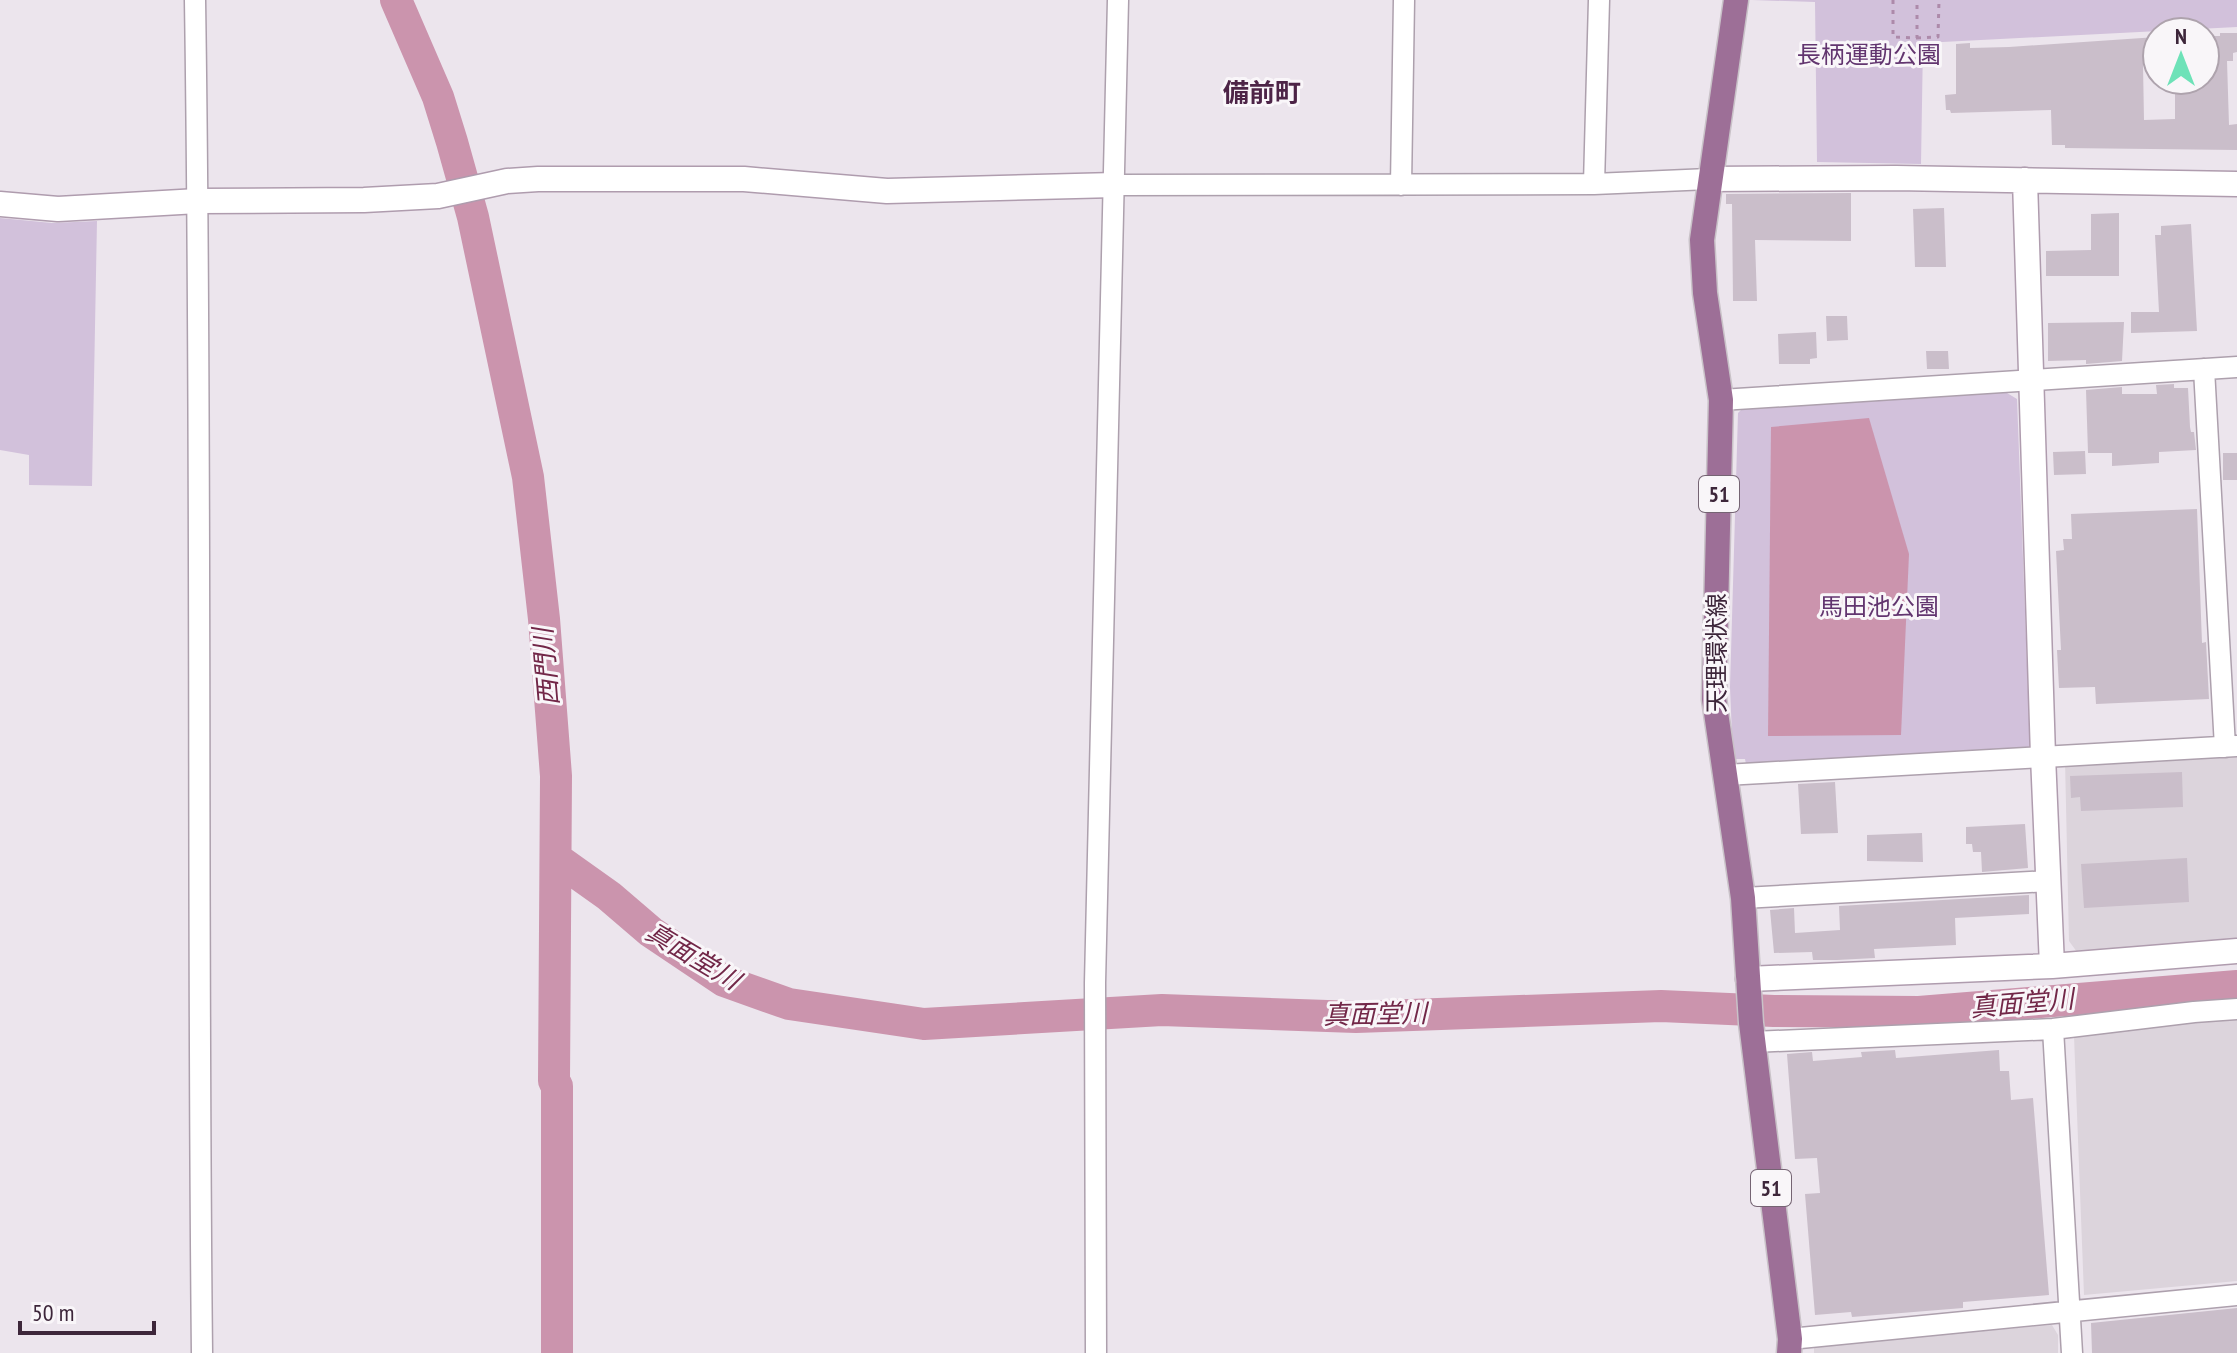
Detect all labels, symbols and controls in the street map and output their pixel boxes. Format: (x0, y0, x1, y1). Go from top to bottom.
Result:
north arrow (2141, 16, 2221, 96)
text: N (2175, 22, 2187, 50)
park label: 長柄運動公園 (1797, 39, 1941, 70)
district label: 備前町 (1223, 76, 1301, 109)
road number: 51 (1699, 476, 1739, 512)
park label: 馬田池公園 (1819, 591, 1939, 622)
street label: 天理環状線 (1701, 593, 1732, 713)
water label: 西門川 (525, 624, 565, 707)
water label: 真面堂川 (640, 915, 749, 998)
water label: 真面堂川 (1969, 981, 2078, 1023)
water label: 真面堂川 (1323, 996, 1430, 1031)
road number: 51 (1751, 1170, 1791, 1206)
scale bar (20, 1285, 154, 1335)
text: 50 m (32, 1297, 74, 1328)

